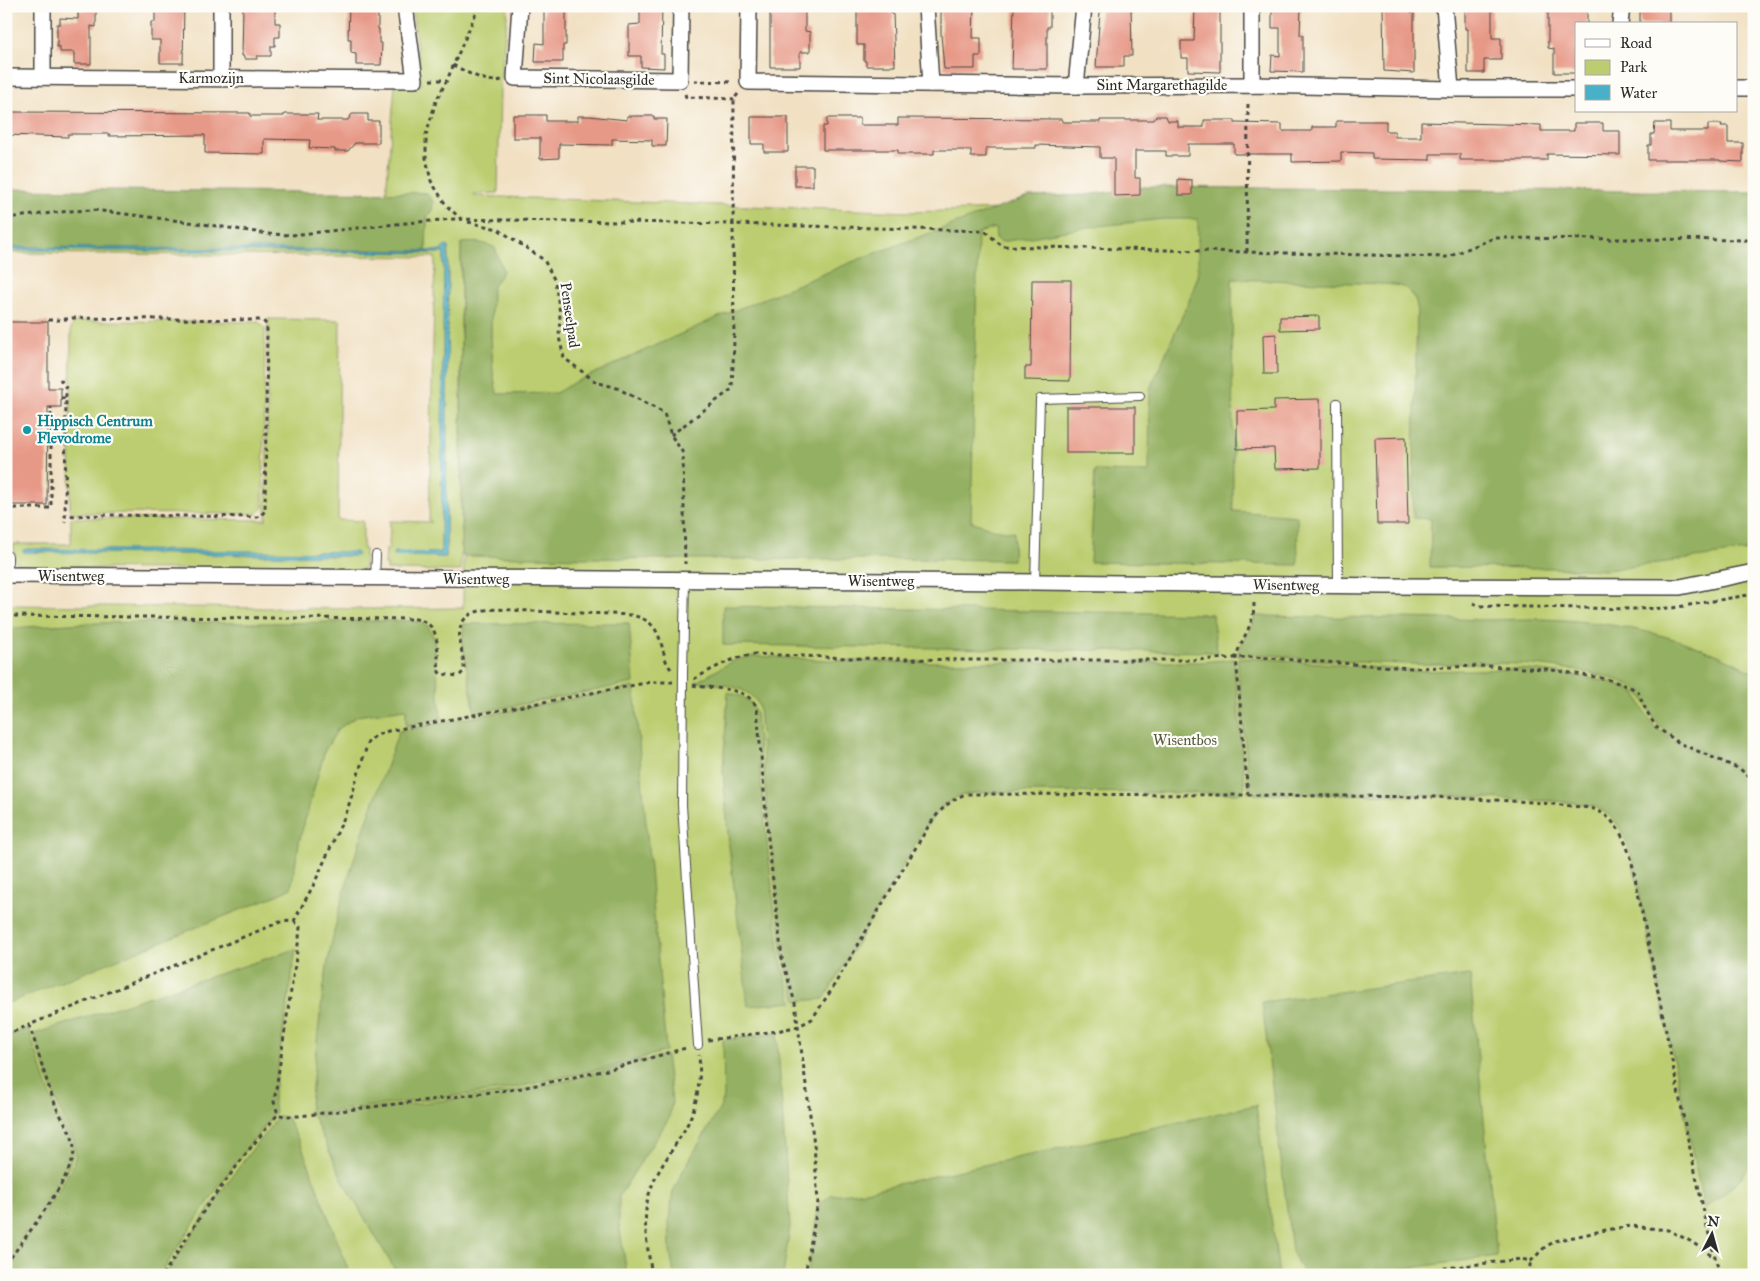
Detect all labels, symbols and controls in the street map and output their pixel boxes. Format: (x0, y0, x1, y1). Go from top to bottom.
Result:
legend (1575, 22, 1738, 112)
text: Road (1620, 34, 1652, 52)
text: Park (1620, 58, 1647, 76)
street label: Karmozijn (178, 69, 244, 87)
street label: Sint Nicolaasgilde (543, 69, 655, 89)
street label: Sint Margarethagilde (1097, 76, 1227, 94)
text: Water (1620, 84, 1657, 102)
street label: Penseelpad (556, 281, 584, 349)
place label: Hippisch Centrum Flevodrome (37, 412, 153, 447)
marker: Hippisch Centrum Flevodrome (21, 424, 33, 436)
street label: Wisentweg (38, 567, 105, 585)
street label: Wisentweg (443, 570, 510, 588)
street label: Wisentweg (848, 572, 915, 590)
street label: Wisentweg (1253, 575, 1320, 595)
park label: Wisentbos (1153, 731, 1217, 749)
north arrow (1688, 1208, 1738, 1258)
text: N (1707, 1212, 1720, 1231)

